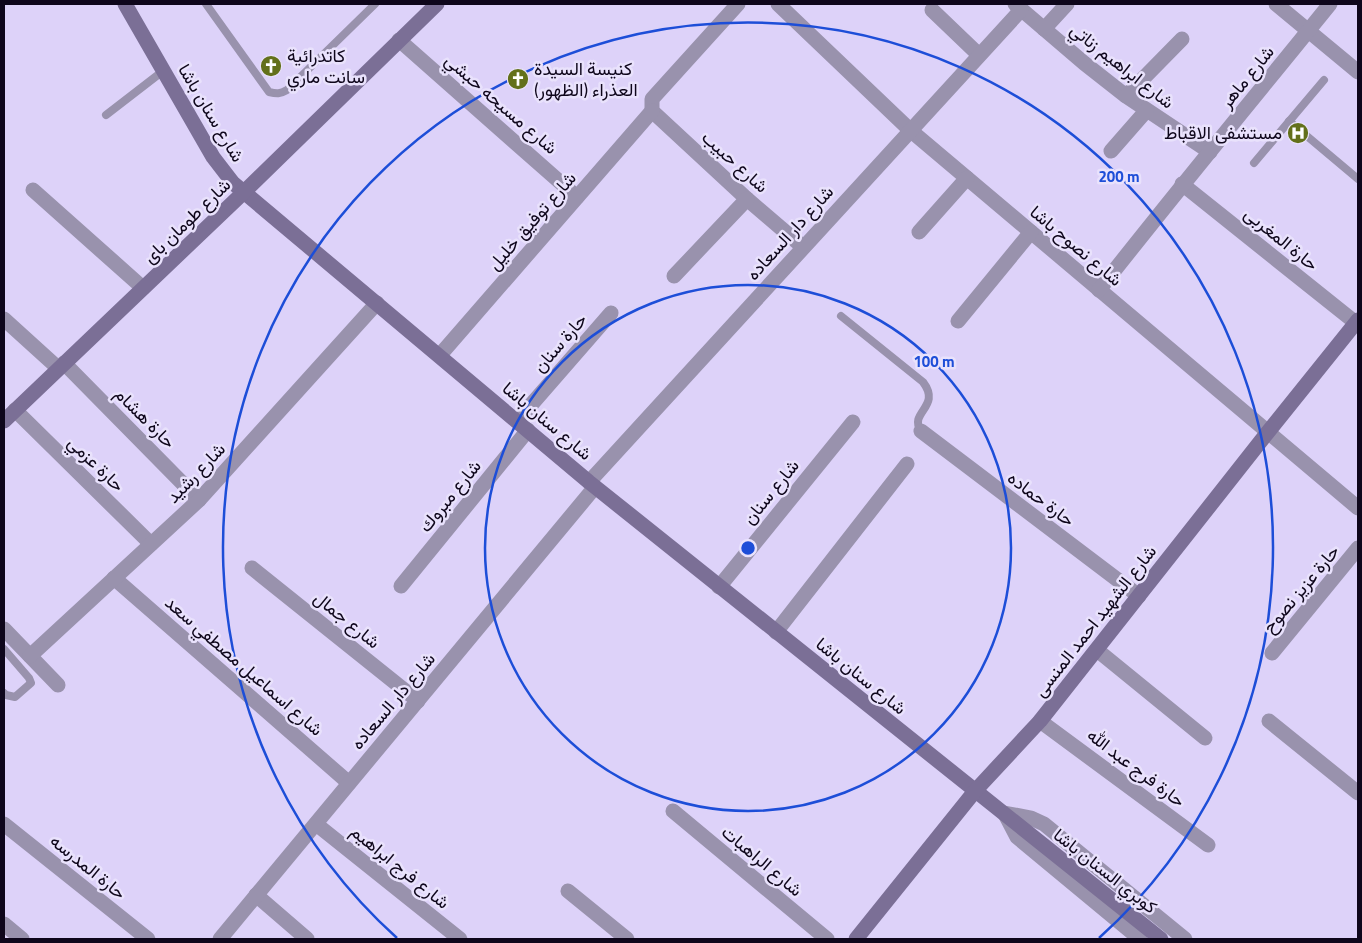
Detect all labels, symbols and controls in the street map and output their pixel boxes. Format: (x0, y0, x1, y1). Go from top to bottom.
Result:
street label: شارع ابراهيم زناتي (1063, 16, 1180, 117)
street label: شارع ماهر (1212, 39, 1280, 115)
place label: كاتدرائية سانت ماري (287, 42, 365, 92)
street label: شارع مسيحه حبشي (437, 47, 564, 162)
church icon: كاتدرائية سانت ماري (259, 54, 283, 78)
place label: كنيسة السيدة العذراء (الظهور) (534, 55, 638, 103)
street label: شارع سنان باشا (171, 59, 251, 167)
church icon: كنيسة السيدة العذراء (الظهور) (506, 67, 530, 91)
place label: مستشفى الاقباط (1164, 119, 1282, 146)
hospital icon: مستشفى الاقباط (1286, 121, 1310, 145)
street label: شارع حبيب (696, 124, 775, 199)
street label: شارع توفيق خليل (481, 165, 582, 276)
text: 200 m (1098, 165, 1140, 188)
street label: شارع طومان باى (137, 172, 237, 270)
street label: شارع دار السعاده (740, 179, 840, 286)
street label: شارع نصوح باشا (1024, 199, 1129, 293)
street label: حارة المغربى (1238, 200, 1324, 277)
street label: حارة سنان (526, 307, 593, 378)
text: 100 m (913, 350, 955, 373)
street label: شارع سنان باشا (496, 375, 598, 466)
street label: حارة هشام (109, 381, 182, 454)
street label: حارة عزمي (60, 429, 131, 499)
street label: شارع رشيد (160, 436, 231, 509)
street label: شارع سنان (736, 453, 805, 530)
street label: شارع مبروك (412, 454, 487, 538)
street label: حارة حماده (1002, 464, 1081, 533)
centre of rings (739, 539, 757, 557)
street label: شارع الشهيد احمد المنسى (1027, 539, 1163, 702)
street label: حارة عزيز نصوح (1256, 539, 1346, 639)
street label: شارع جمال (308, 584, 386, 655)
street label: شارع اسماعيل مصطفي سعد (158, 589, 329, 744)
street label: شارع سنان باشا (810, 630, 913, 721)
street label: شارع دار السعاده (344, 646, 441, 755)
street label: حارة فرج عبد الله (1082, 722, 1191, 814)
street label: شارع فرج ابراهيم (345, 818, 456, 915)
street label: شارع الراهبات (716, 819, 809, 903)
street label: كوبري السنان باشا (1046, 821, 1163, 921)
street label: حارة المدرسه (44, 827, 132, 906)

